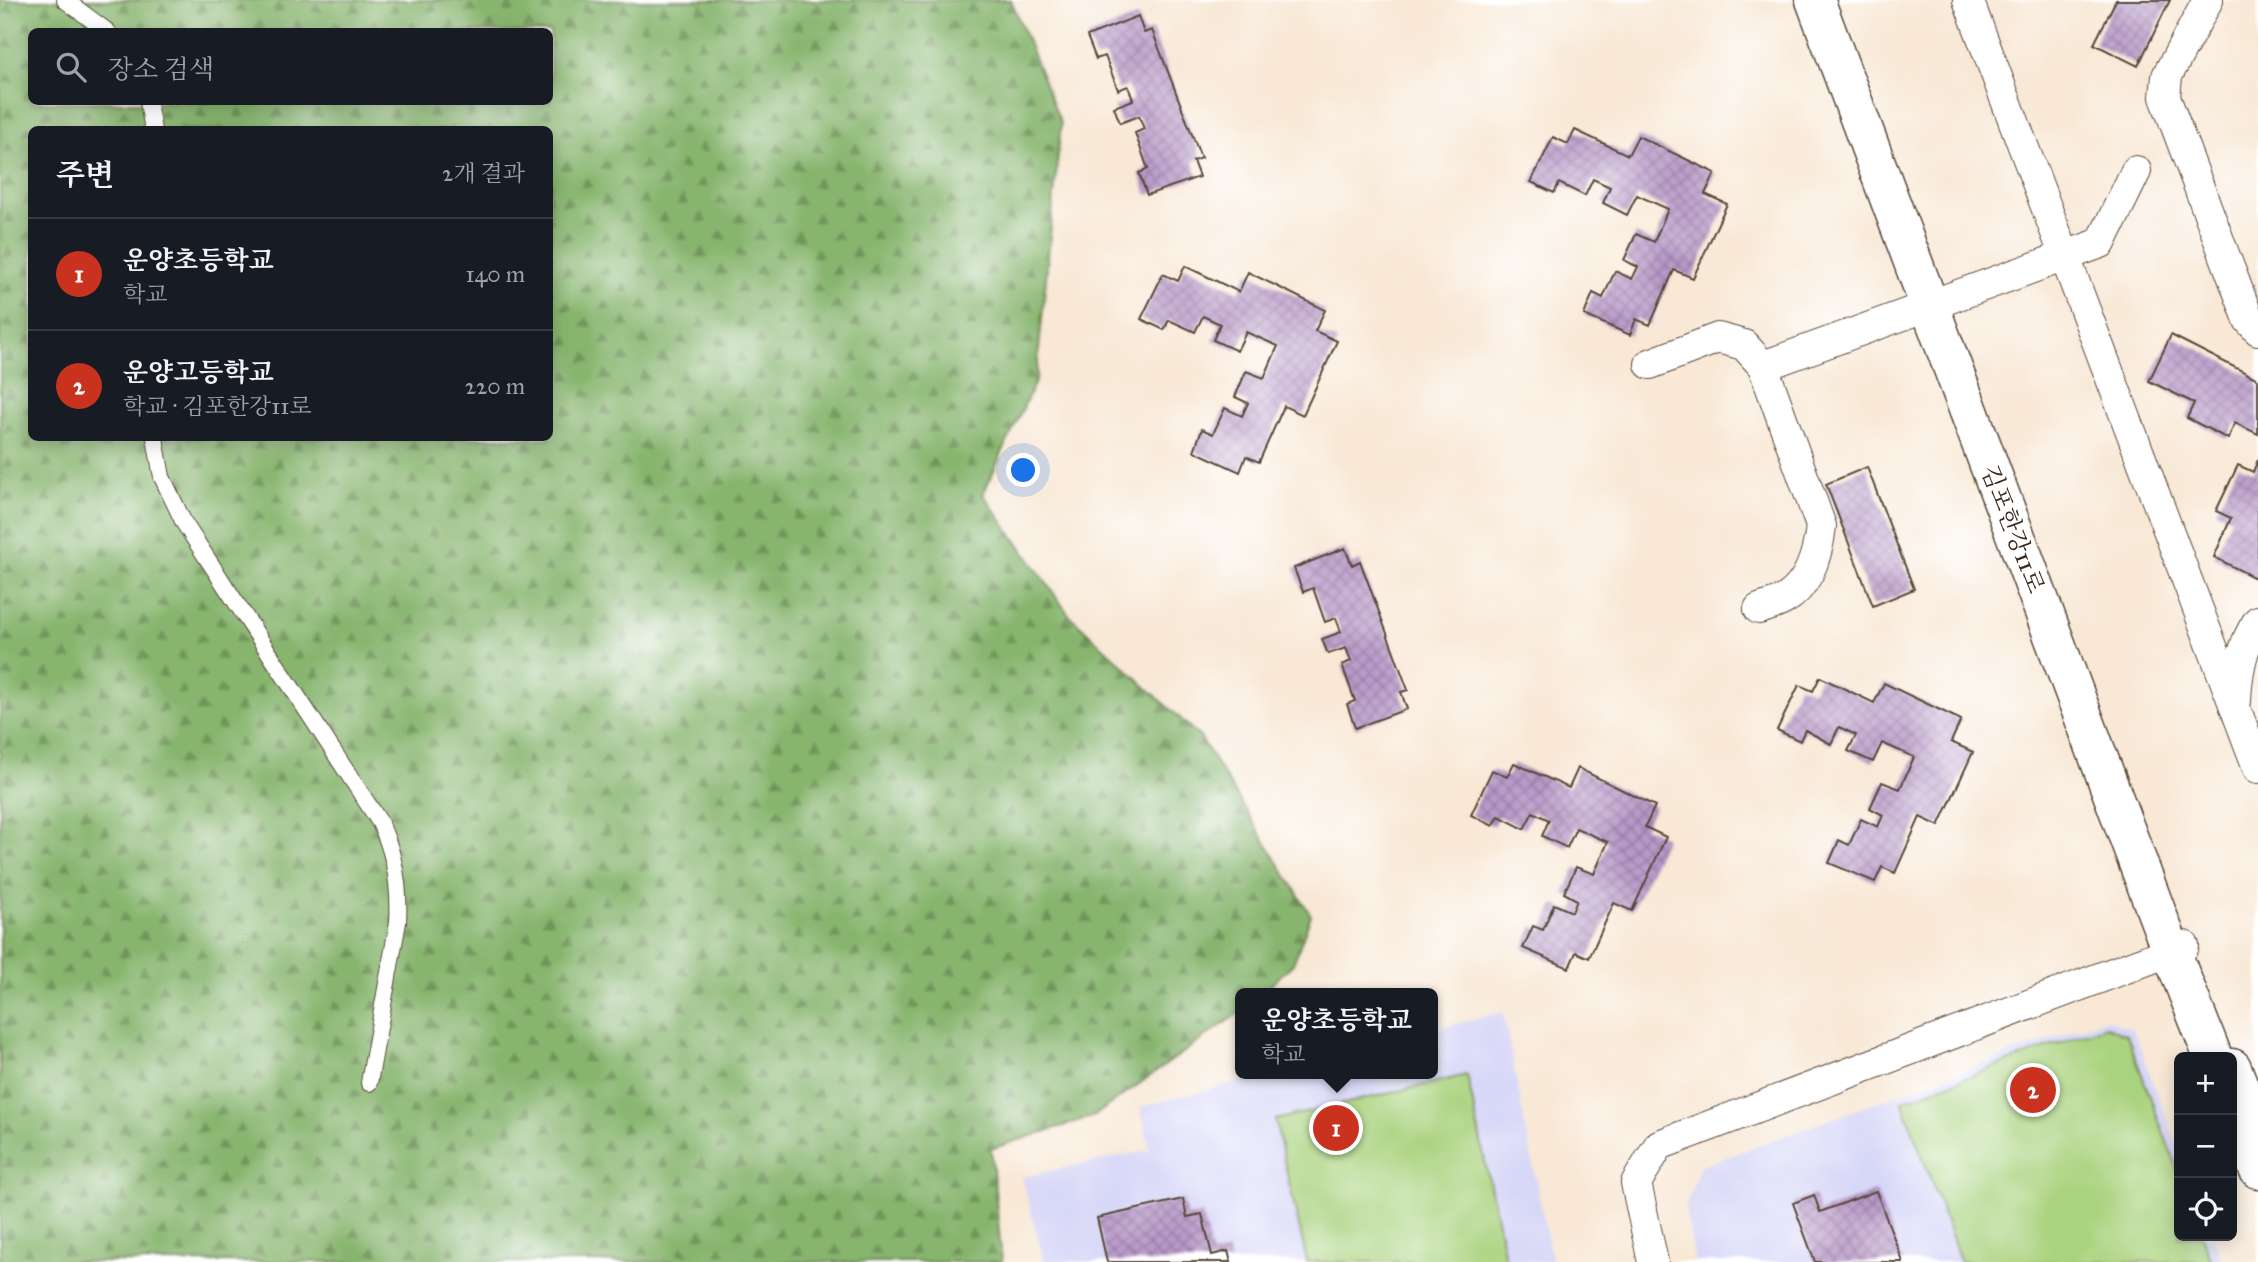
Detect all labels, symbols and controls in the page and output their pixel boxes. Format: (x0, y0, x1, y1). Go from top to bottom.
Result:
search box (28, 28, 553, 105)
icon: search (52, 48, 90, 86)
text: 장소 검색 (108, 53, 214, 85)
text: 주변 (56, 157, 114, 193)
text: 2개 결과 (442, 159, 525, 187)
text: 운양초등학교 (123, 244, 274, 276)
text: 1 (74, 260, 84, 288)
text: 140 m (465, 260, 525, 288)
text: 학교 (123, 280, 167, 308)
text: 운양고등학교 (123, 356, 274, 388)
text: 2 (73, 372, 85, 400)
text: 220 m (465, 372, 525, 400)
text: 학교 · 김포한강11로 (123, 392, 312, 420)
your location (1006, 453, 1040, 487)
street label: 김포한강11로 (1975, 461, 2051, 597)
popup (1235, 988, 1438, 1079)
text: 운양초등학교 (1261, 1004, 1412, 1036)
text: 학교 (1261, 1040, 1306, 1068)
map controls (2174, 1052, 2237, 1241)
button: + (2174, 1052, 2237, 1115)
pin: 2 (2010, 1064, 2056, 1116)
pin: 1 (1313, 1102, 1359, 1154)
button: − (2174, 1115, 2237, 1178)
button: locate (2174, 1178, 2237, 1241)

